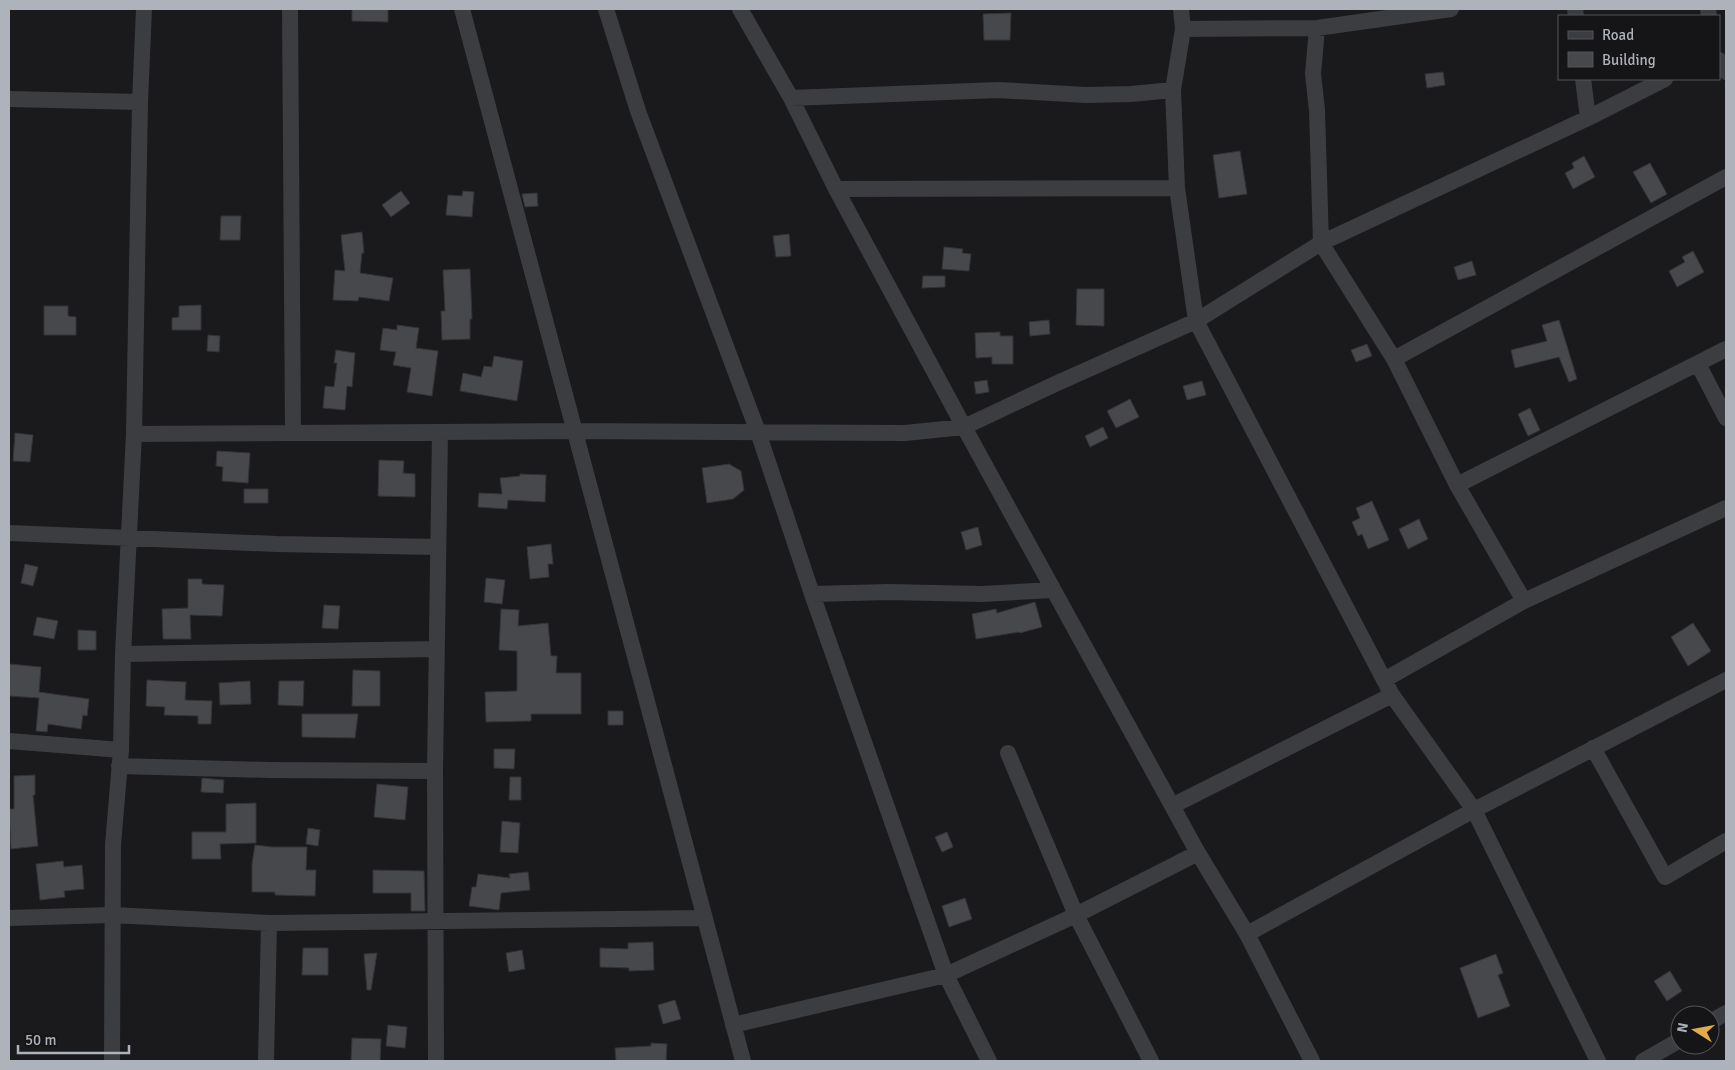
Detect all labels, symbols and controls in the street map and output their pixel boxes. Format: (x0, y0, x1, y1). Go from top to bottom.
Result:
legend (1558, 15, 1720, 80)
text: Road (1602, 26, 1634, 44)
text: Building (1602, 51, 1656, 69)
north arrow (1670, 1005, 1720, 1055)
text: N (1673, 1021, 1692, 1034)
scale bar (18, 1022, 129, 1054)
text: 50 m (25, 1031, 56, 1049)

